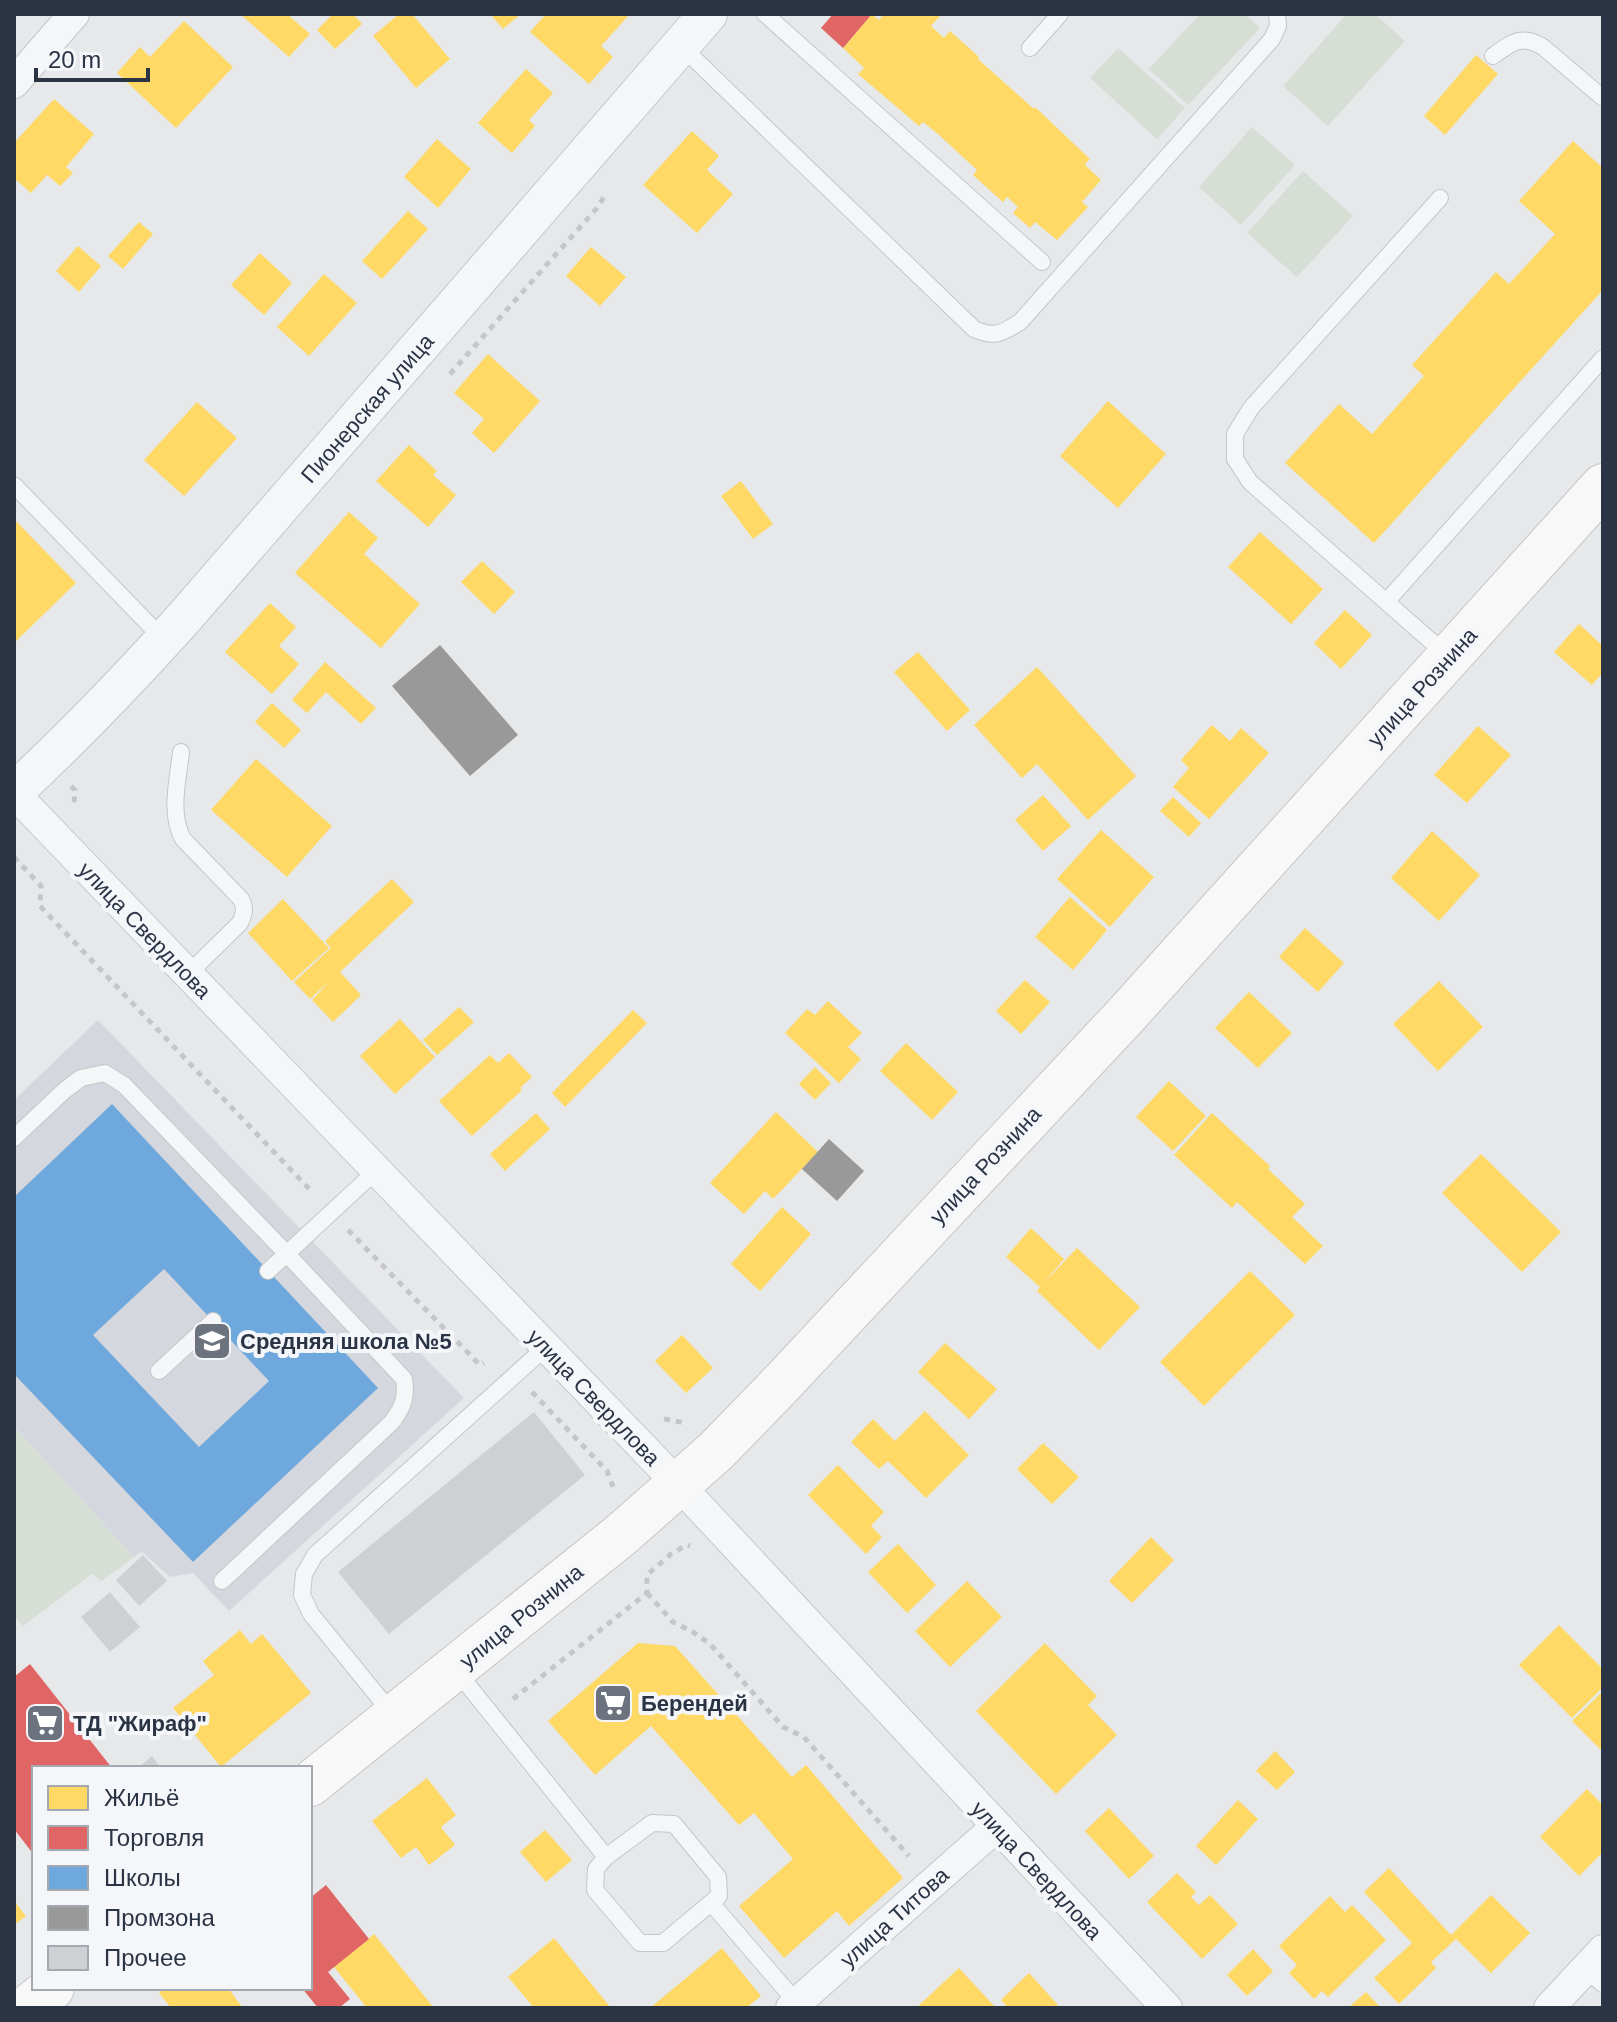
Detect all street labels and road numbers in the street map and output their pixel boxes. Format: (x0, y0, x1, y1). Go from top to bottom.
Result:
street label: Пионерская улица (296, 328, 439, 488)
street label: улица Рознина (1362, 622, 1483, 752)
street label: улица Свердлова (73, 857, 217, 1004)
street label: улица Рознина (925, 1101, 1047, 1229)
street label: улица Свердлова (522, 1324, 666, 1471)
street label: улица Рознина (455, 1559, 589, 1674)
street label: улица Свердлова (966, 1796, 1108, 1945)
street label: улица Титова (835, 1862, 954, 1973)

